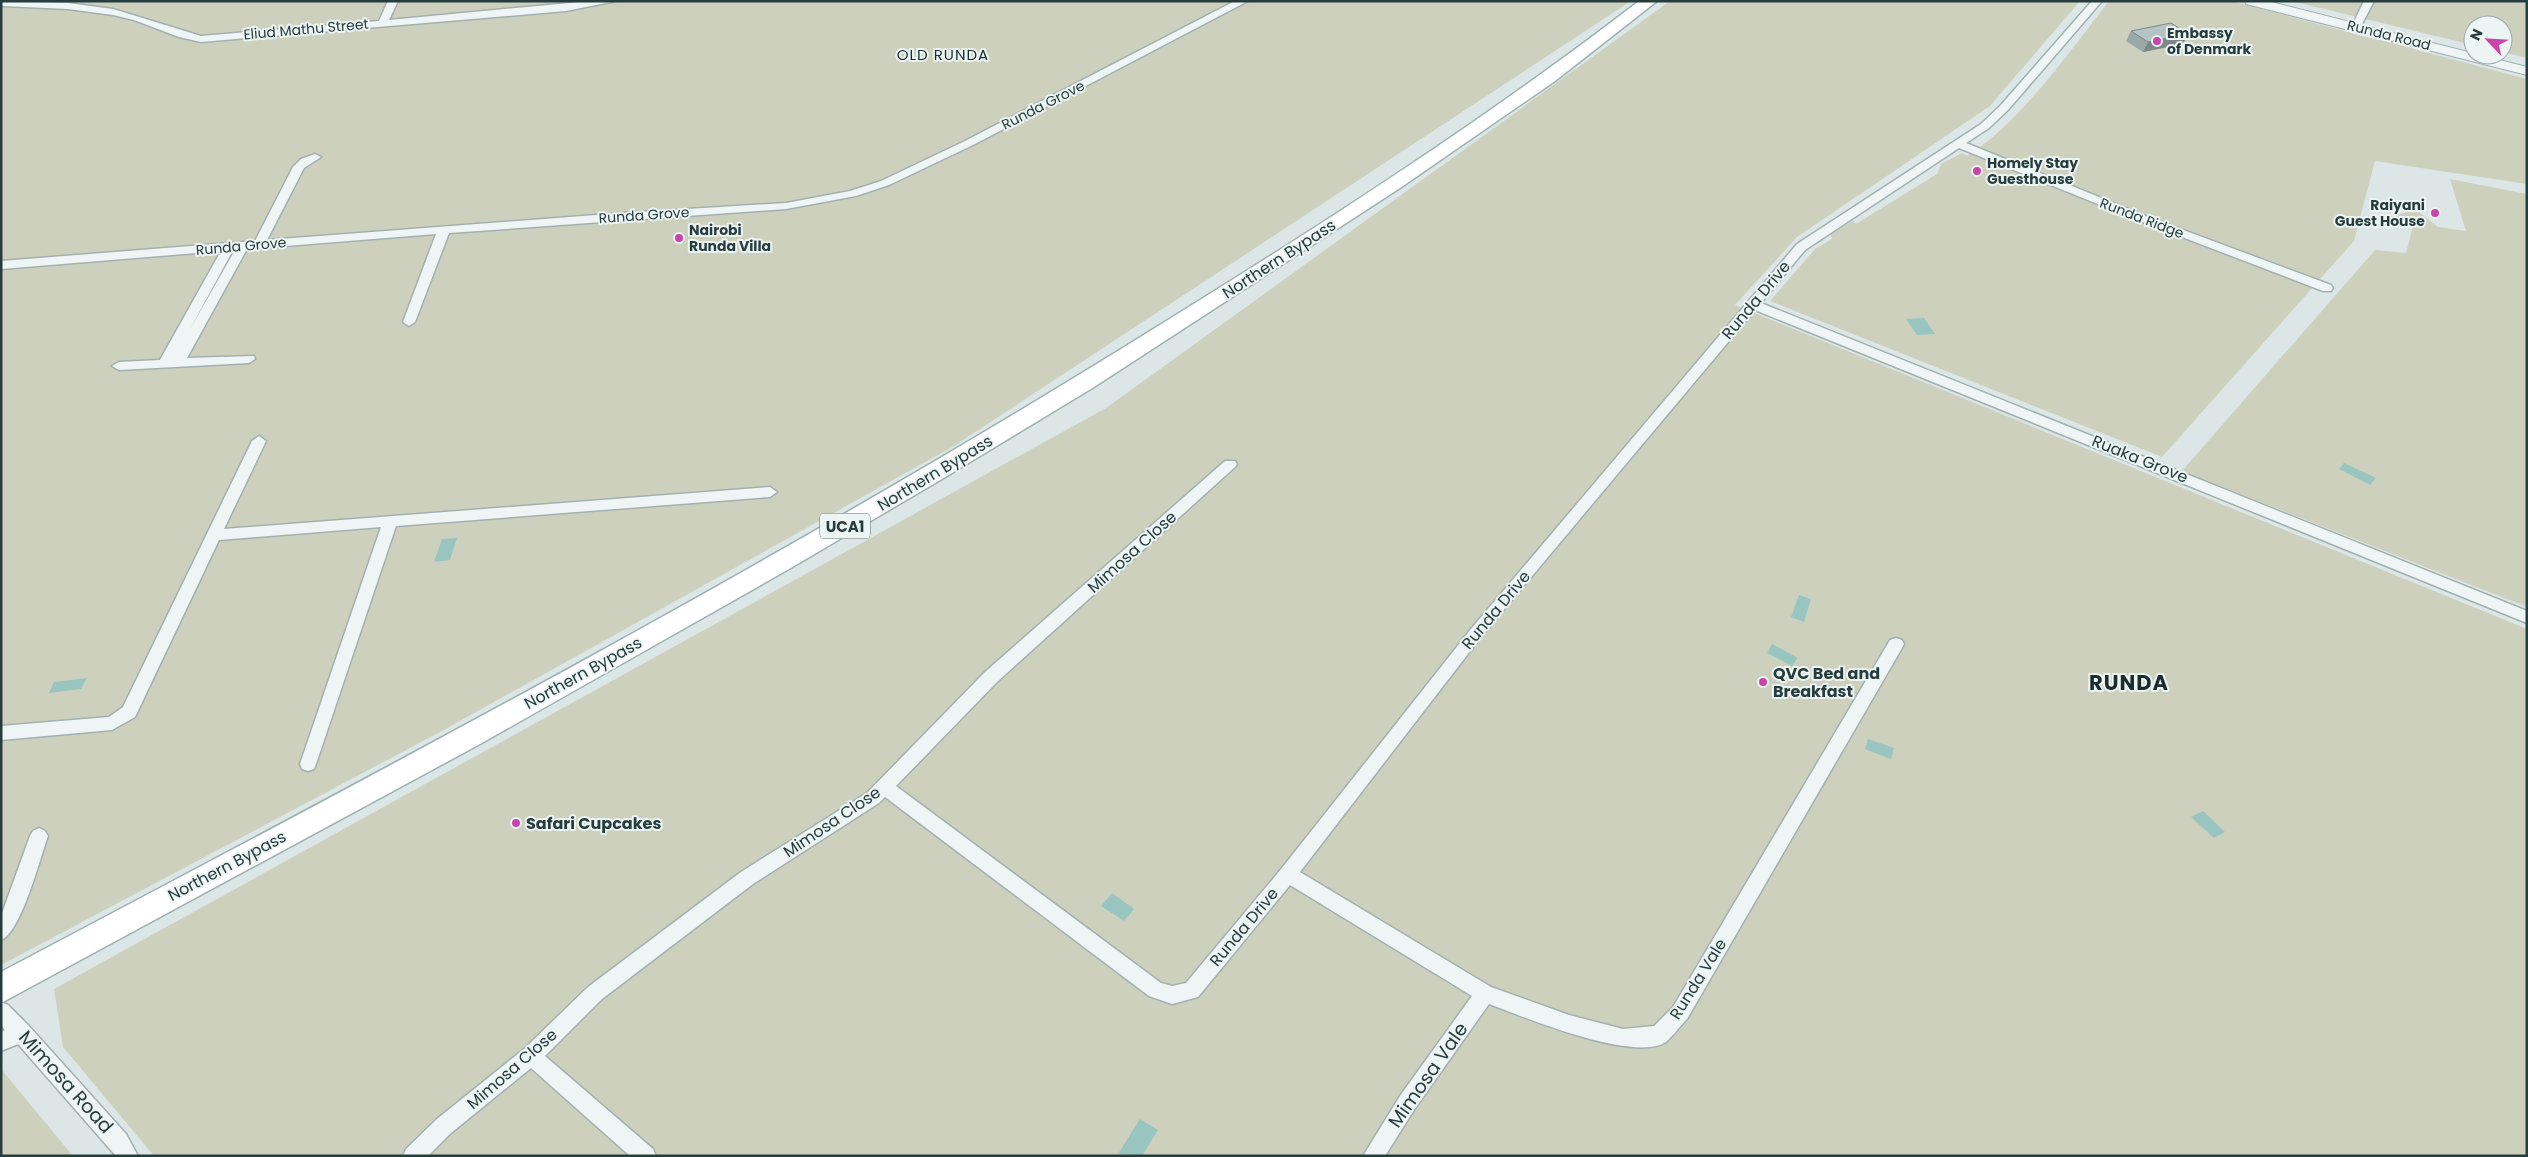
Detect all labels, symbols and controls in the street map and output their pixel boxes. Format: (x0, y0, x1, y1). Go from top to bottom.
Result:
street label: Eliud Mathu Street (243, 14, 369, 44)
street label: Runda Road (2345, 15, 2433, 55)
north arrow (2463, 15, 2513, 65)
place label: Embassy of Denmark (2167, 23, 2251, 59)
text: N (2465, 26, 2488, 44)
marker: Embassy of Denmark (2151, 35, 2163, 47)
district label: OLD RUNDA (897, 44, 989, 65)
street label: Runda Grove (998, 75, 1088, 135)
place label: Homely Stay Guesthouse (1987, 153, 2078, 189)
marker: Homely Stay Guesthouse (1971, 165, 1983, 177)
street label: Runda Ridge (2097, 193, 2187, 243)
place label: Raiyani Guest House (2335, 195, 2425, 231)
street label: Runda Grove (598, 202, 690, 228)
marker: Raiyani Guest House (2429, 207, 2441, 219)
street label: Northern Bypass (1218, 214, 1340, 304)
place label: Nairobi Runda Villa (689, 220, 771, 256)
street label: Runda Grove (195, 232, 287, 260)
marker: Nairobi Runda Villa (673, 232, 685, 244)
street label: Runda Drive (1716, 256, 1796, 344)
street label: Northern Bypass (873, 429, 997, 517)
street label: Ruaka Grove (2089, 429, 2192, 489)
street label: Mimosa Close (1082, 506, 1182, 598)
road number: UCA1 (820, 514, 870, 538)
street label: Runda Drive (1456, 566, 1536, 654)
street label: Northern Bypass (520, 631, 646, 715)
place label: QVC Bed and Breakfast (1773, 662, 1880, 703)
district label: RUNDA (2089, 668, 2169, 697)
marker: QVC Bed and Breakfast (1757, 676, 1769, 688)
street label: Mimosa Close (779, 781, 885, 863)
place label: Safari Cupcakes (526, 812, 661, 835)
marker: Safari Cupcakes (510, 817, 522, 829)
street label: Northern Bypass (164, 825, 290, 907)
street label: Runda Drive (1204, 883, 1284, 971)
street label: Runda Vale (1664, 934, 1732, 1024)
street label: Mimosa Vale (1382, 1017, 1474, 1133)
street label: Mimosa Close (462, 1023, 562, 1115)
street label: Mimosa Road (12, 1025, 120, 1139)

